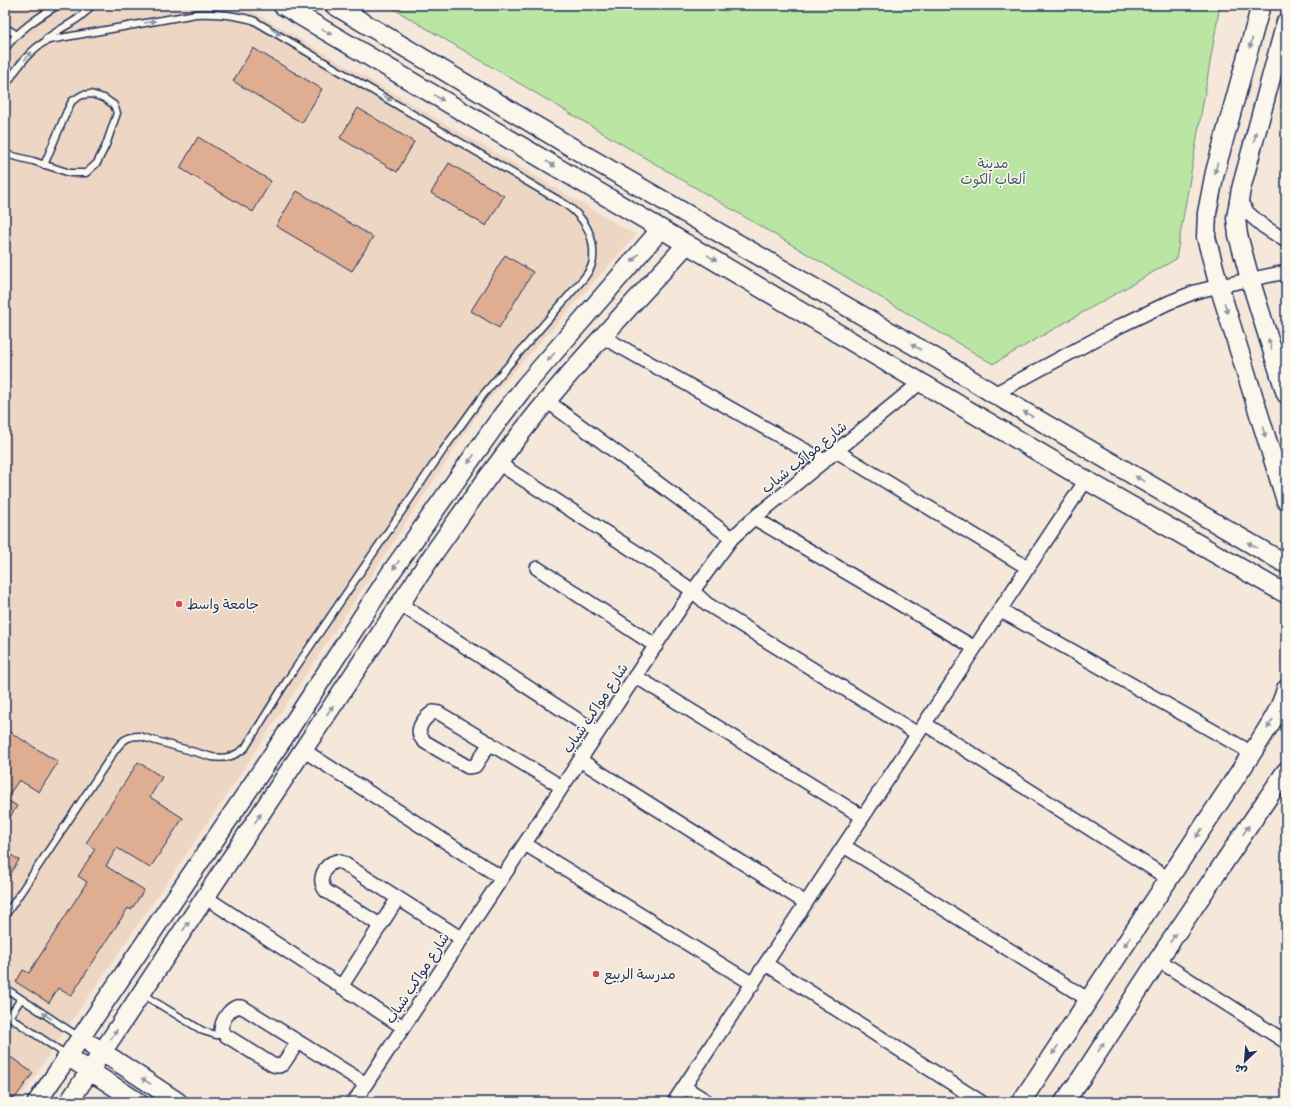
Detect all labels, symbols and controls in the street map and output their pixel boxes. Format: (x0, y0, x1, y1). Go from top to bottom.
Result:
one-way arrow (144, 19, 156, 25)
one-way arrow (322, 28, 333, 35)
one-way arrow (270, 29, 282, 36)
one-way arrow (1248, 37, 1254, 49)
one-way arrow (23, 51, 32, 61)
one-way arrow (434, 94, 444, 102)
one-way arrow (382, 95, 393, 102)
one-way arrow (1252, 131, 1258, 143)
park label: مدينة ألعاب الكوت (960, 155, 1026, 188)
one-way arrow (545, 161, 557, 168)
one-way arrow (1213, 162, 1219, 174)
one-way arrow (631, 253, 640, 264)
one-way arrow (706, 255, 718, 262)
one-way arrow (1223, 303, 1229, 315)
one-way arrow (1267, 337, 1273, 349)
one-way arrow (910, 344, 922, 351)
one-way arrow (546, 351, 555, 362)
one-way arrow (1022, 410, 1034, 417)
street label: شارع مواكب شباب (758, 418, 851, 498)
one-way arrow (1262, 427, 1268, 439)
one-way arrow (467, 454, 475, 464)
one-way arrow (1134, 476, 1146, 483)
one-way arrow (1246, 541, 1258, 548)
one-way arrow (392, 560, 400, 571)
place label: جامعة واسط (187, 596, 259, 614)
marker: جامعة واسط (174, 599, 184, 609)
street label: شارع مواكب شباب (559, 660, 633, 757)
one-way arrow (326, 704, 334, 715)
one-way arrow (1266, 718, 1273, 730)
one-way arrow (254, 813, 262, 823)
one-way arrow (1242, 825, 1250, 836)
one-way arrow (1195, 828, 1203, 838)
one-way arrow (182, 921, 190, 931)
street label: شارع مواكب شباب (382, 930, 454, 1027)
one-way arrow (1169, 933, 1177, 943)
one-way arrow (1123, 936, 1131, 947)
place label: مدرسة الربيع (604, 966, 676, 985)
marker: مدرسة الربيع (591, 969, 601, 979)
one-way arrow (42, 1012, 53, 1020)
one-way arrow (110, 1028, 117, 1040)
one-way arrow (1097, 1041, 1105, 1052)
north arrow (1225, 1041, 1265, 1081)
one-way arrow (1052, 1044, 1059, 1056)
text: ش (1233, 1061, 1249, 1078)
one-way arrow (140, 1077, 152, 1084)

